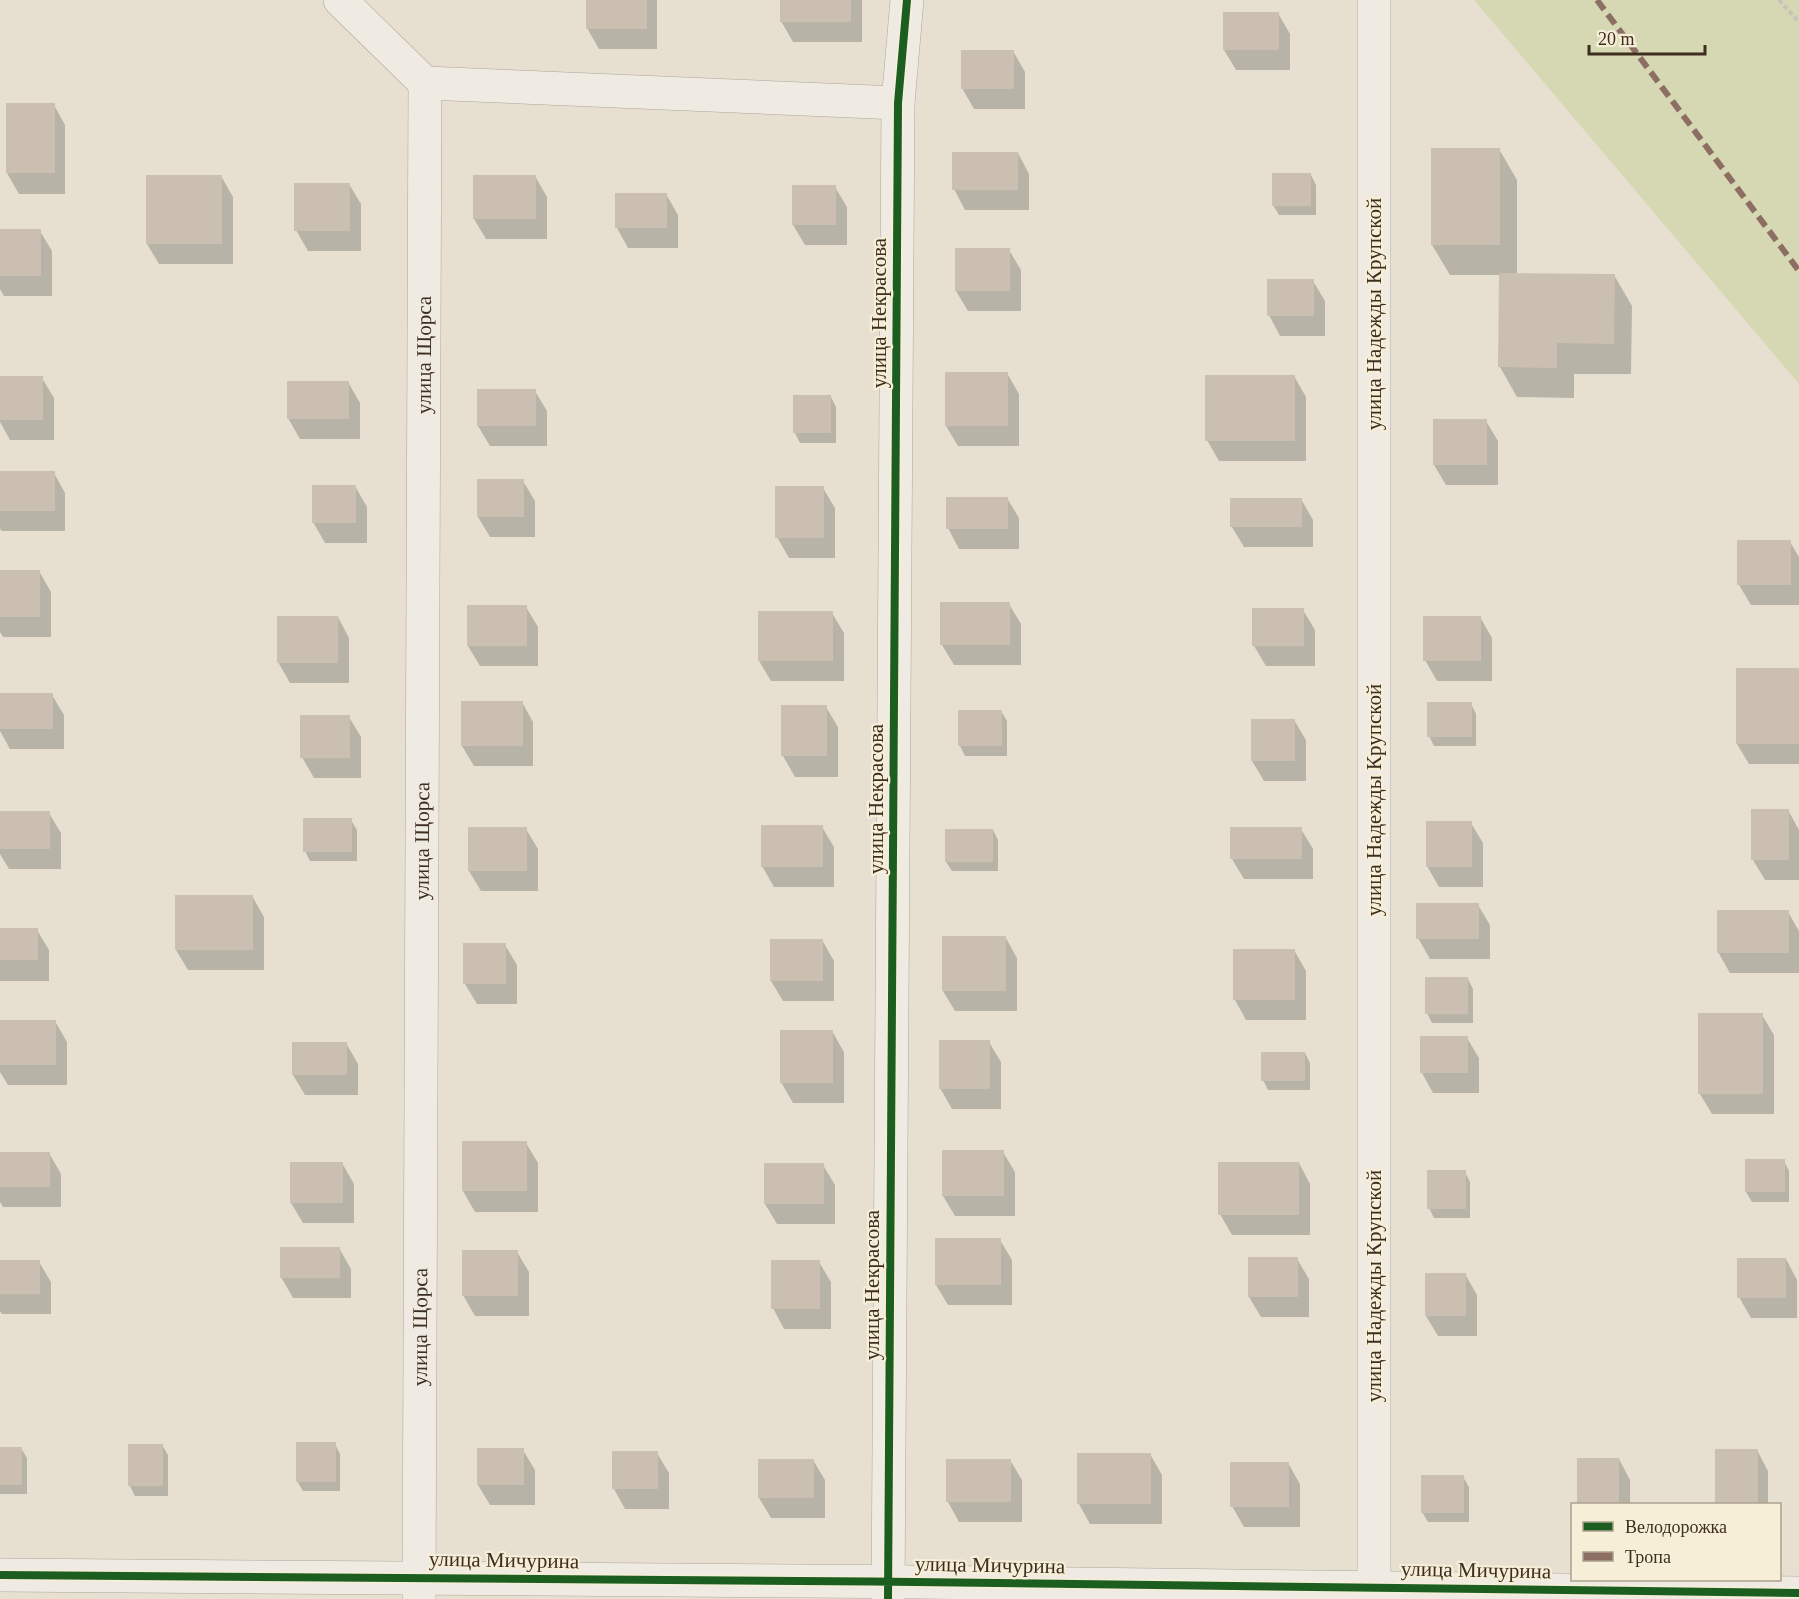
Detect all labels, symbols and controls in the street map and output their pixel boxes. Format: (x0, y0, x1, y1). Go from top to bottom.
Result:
scale bar (1589, 18, 1704, 56)
text: 20 m (1598, 29, 1635, 49)
street label: улица Надежды Крупской (1362, 198, 1386, 430)
street label: улица Некрасова (867, 237, 891, 388)
street label: улица Щорса (412, 295, 436, 414)
street label: улица Надежды Крупской (1362, 684, 1386, 916)
street label: улица Некрасова (864, 723, 888, 874)
street label: улица Щорса (410, 781, 434, 900)
street label: улица Надежды Крупской (1362, 1170, 1386, 1402)
street label: улица Некрасова (860, 1209, 884, 1360)
street label: улица Щорса (408, 1267, 432, 1386)
legend (1571, 1503, 1781, 1581)
text: Велодорожка (1625, 1517, 1727, 1537)
street label: улица Мичурина (429, 1547, 580, 1573)
text: Тропа (1625, 1547, 1671, 1567)
street label: улица Мичурина (915, 1552, 1066, 1578)
street label: улица Мичурина (1401, 1557, 1552, 1583)

